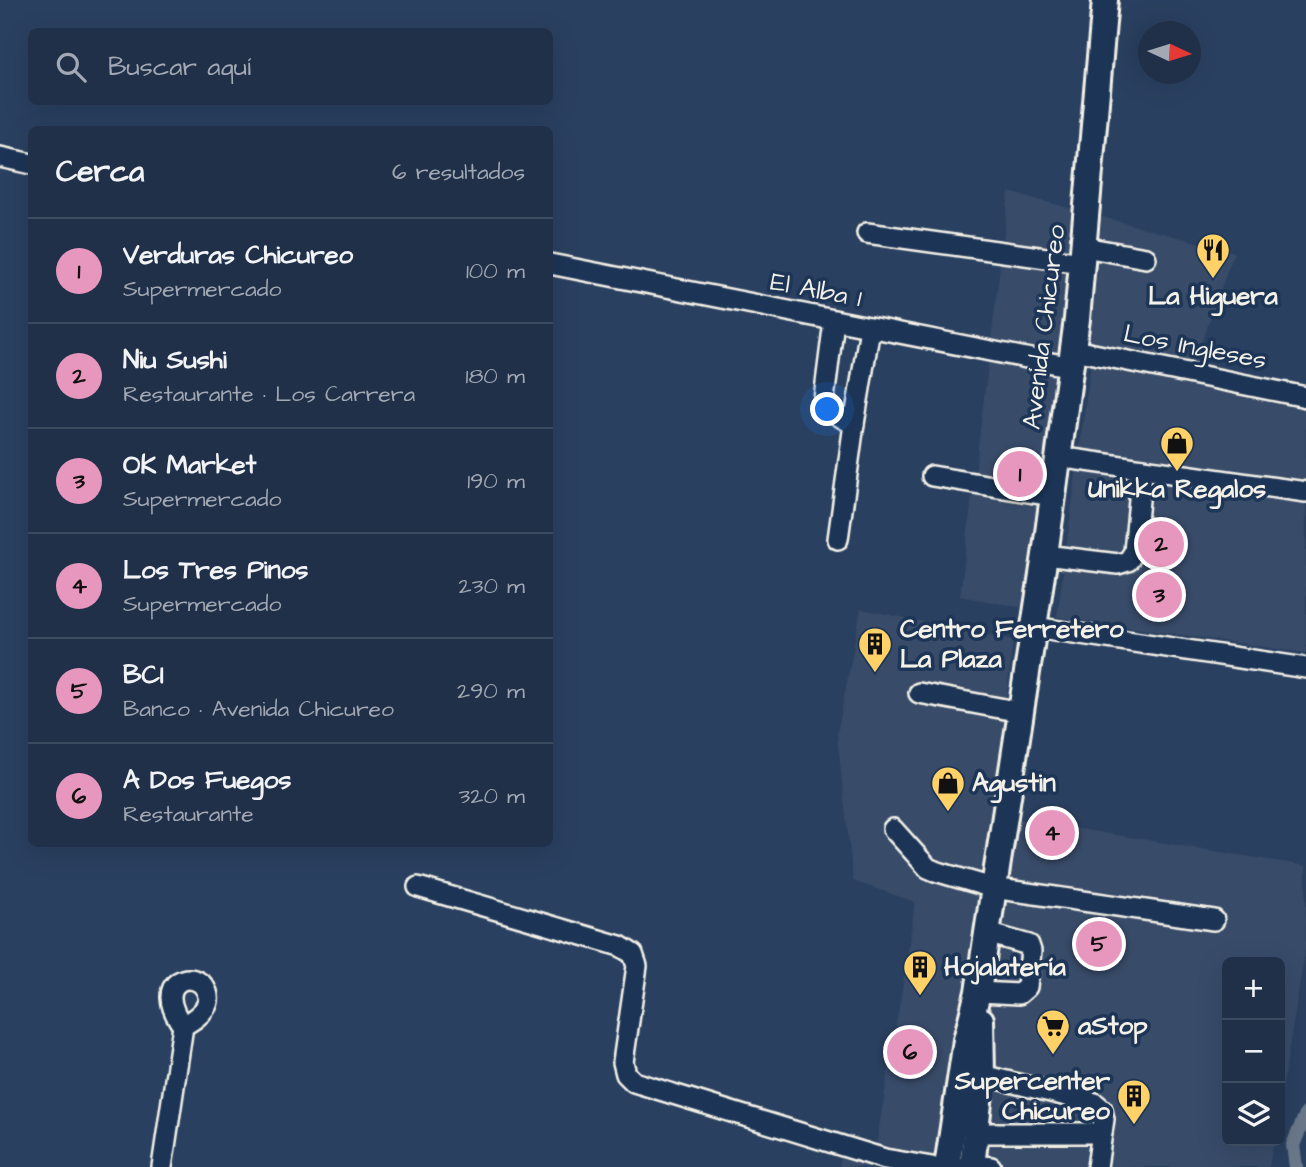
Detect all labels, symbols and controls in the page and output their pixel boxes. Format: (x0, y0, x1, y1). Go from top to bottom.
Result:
north arrow (1138, 21, 1201, 84)
search box (28, 28, 553, 105)
icon: search (52, 48, 90, 86)
text: Buscar aquí (108, 49, 251, 85)
text: Cerca (56, 151, 144, 193)
text: 6 resultados (392, 156, 525, 188)
street label: Avenida Chicureo (1014, 222, 1074, 431)
restaurant icon: La Higuera (1194, 231, 1232, 280)
text: Verduras Chicureo (123, 237, 353, 273)
text: 1 (78, 255, 80, 287)
text: 100 m (466, 255, 525, 287)
street label: El Alba 1 (767, 264, 865, 316)
text: Supermercado (123, 273, 281, 305)
place label: La Higuera (1148, 278, 1279, 317)
street label: Los Ingleses (1120, 316, 1269, 380)
text: Niu Sushi (123, 342, 227, 378)
text: 2 (72, 360, 86, 392)
text: 180 m (466, 360, 525, 392)
text: Restaurante · Los Carrera (123, 378, 415, 410)
your location (810, 392, 844, 426)
shop icon: Unikka Regalos (1158, 424, 1196, 473)
text: OK Market (123, 447, 256, 483)
pin: 1 (997, 448, 1043, 500)
text: 3 (73, 465, 85, 497)
text: 190 m (467, 465, 525, 497)
place label: Unikka Regalos (1088, 471, 1266, 510)
text: Supermercado (123, 483, 281, 515)
pin: 2 (1138, 518, 1184, 570)
text: Los Tres Pinos (123, 552, 308, 588)
pin: 3 (1136, 569, 1182, 621)
text: 4 (71, 570, 87, 602)
text: 230 m (459, 570, 525, 602)
text: Supermercado (123, 588, 281, 620)
place label: Centro Ferretero La Plaza (900, 611, 1124, 677)
building icon: Centro Ferretero La Plaza (856, 625, 894, 674)
text: BCI (123, 657, 164, 693)
text: 5 (71, 675, 87, 707)
text: 290 m (457, 675, 525, 707)
text: Banco · Avenida Chicureo (123, 693, 394, 725)
text: A Dos Fuegos (123, 762, 291, 798)
shop icon: Agustin (929, 764, 967, 813)
place label: Agustin (972, 765, 1056, 804)
text: 6 (72, 780, 86, 812)
text: 320 m (459, 780, 525, 812)
text: Restaurante (123, 798, 254, 830)
pin: 4 (1029, 807, 1075, 859)
pin: 5 (1076, 918, 1122, 970)
building icon: Hojalatería (901, 948, 939, 997)
place label: Hojalatería (944, 949, 1066, 985)
map controls (1222, 957, 1285, 1146)
button: + (1222, 957, 1285, 1020)
supermarket icon: aStop (1034, 1007, 1072, 1056)
place label: aStop (1077, 1008, 1148, 1044)
button: − (1222, 1020, 1285, 1083)
pin: 6 (887, 1026, 933, 1078)
place label: Supercenter Chicureo (954, 1063, 1111, 1129)
building icon: Supercenter Chicureo (1115, 1077, 1153, 1126)
button: layers (1222, 1083, 1285, 1146)

